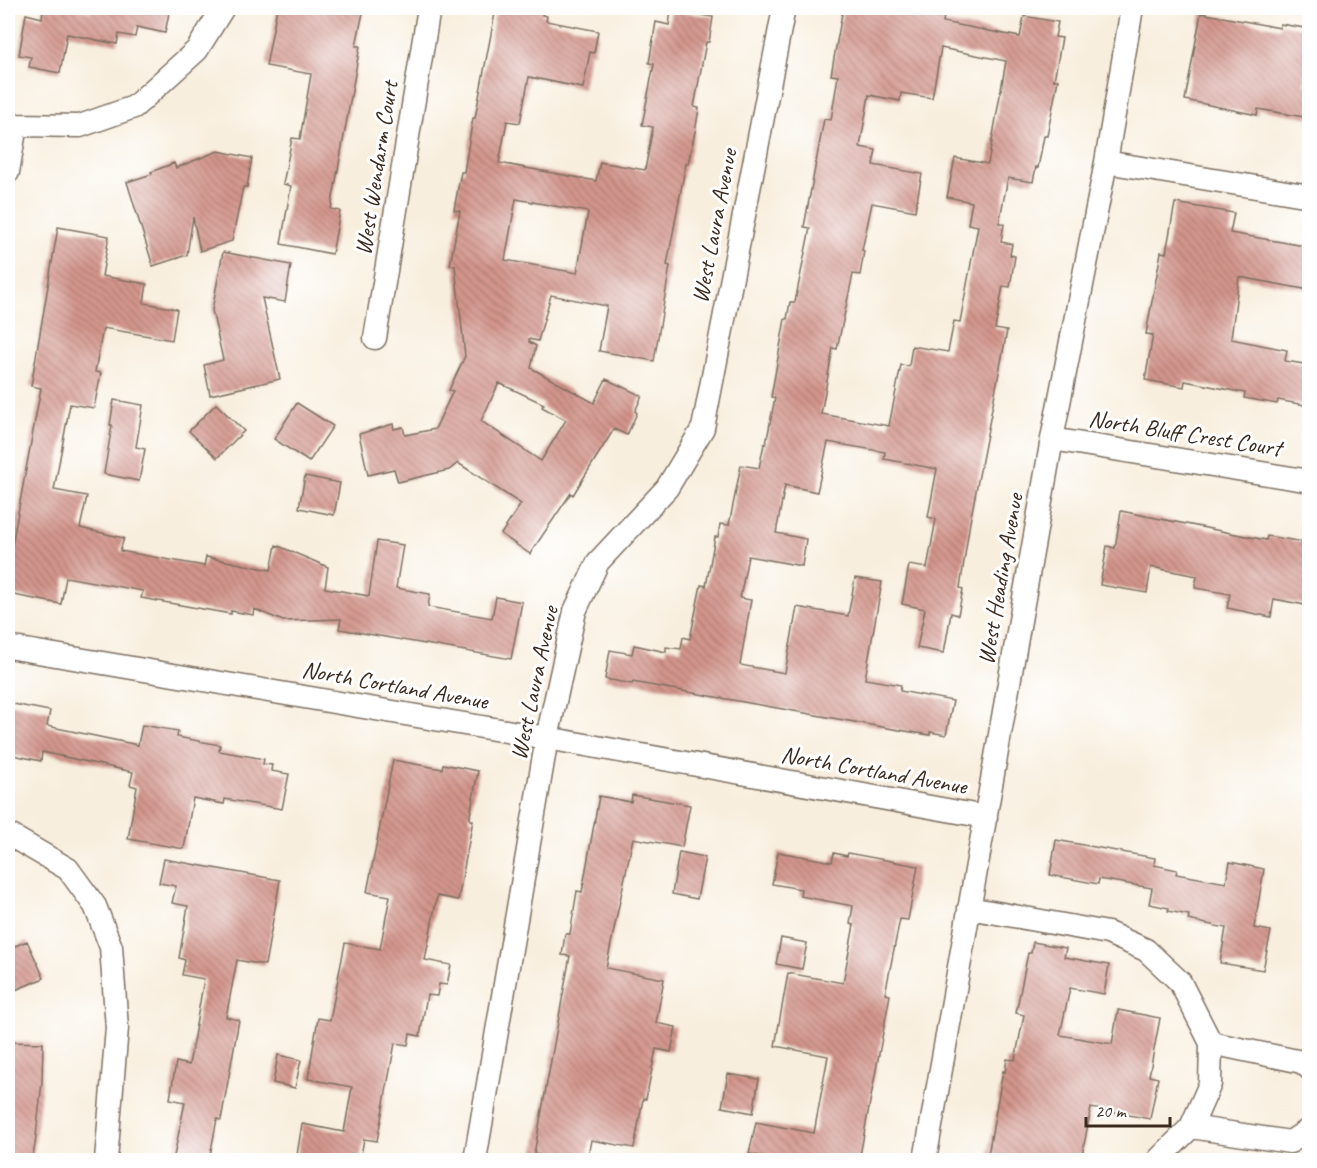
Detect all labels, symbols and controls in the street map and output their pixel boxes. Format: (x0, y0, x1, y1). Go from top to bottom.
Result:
street label: West Wendarm Court (347, 77, 405, 257)
street label: West Laura Avenue (684, 144, 744, 305)
street label: North Bluff Crest Court (1087, 403, 1286, 463)
street label: West Heading Avenue (970, 489, 1030, 667)
street label: West Laura Avenue (503, 601, 565, 762)
street label: North Cortland Avenue (300, 654, 492, 716)
street label: North Cortland Avenue (779, 739, 971, 801)
scale bar (1086, 1090, 1170, 1128)
text: 20 m (1095, 1100, 1128, 1122)

